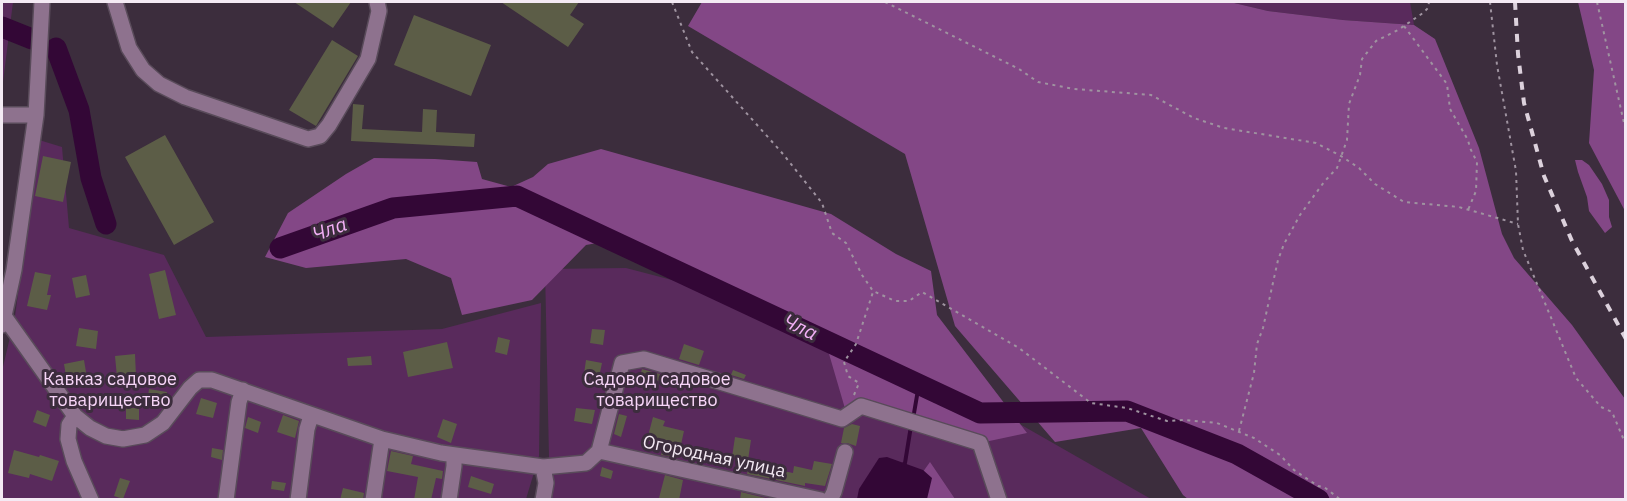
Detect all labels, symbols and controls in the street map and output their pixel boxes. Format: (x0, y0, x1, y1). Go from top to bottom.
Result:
water label: Чла (310, 213, 350, 247)
water label: Чла (779, 310, 821, 346)
park label: Кавказ садовое товарищество (43, 369, 177, 412)
park label: Садовод садовое товарищество (583, 369, 731, 412)
street label: Огородная улица (641, 431, 787, 483)

